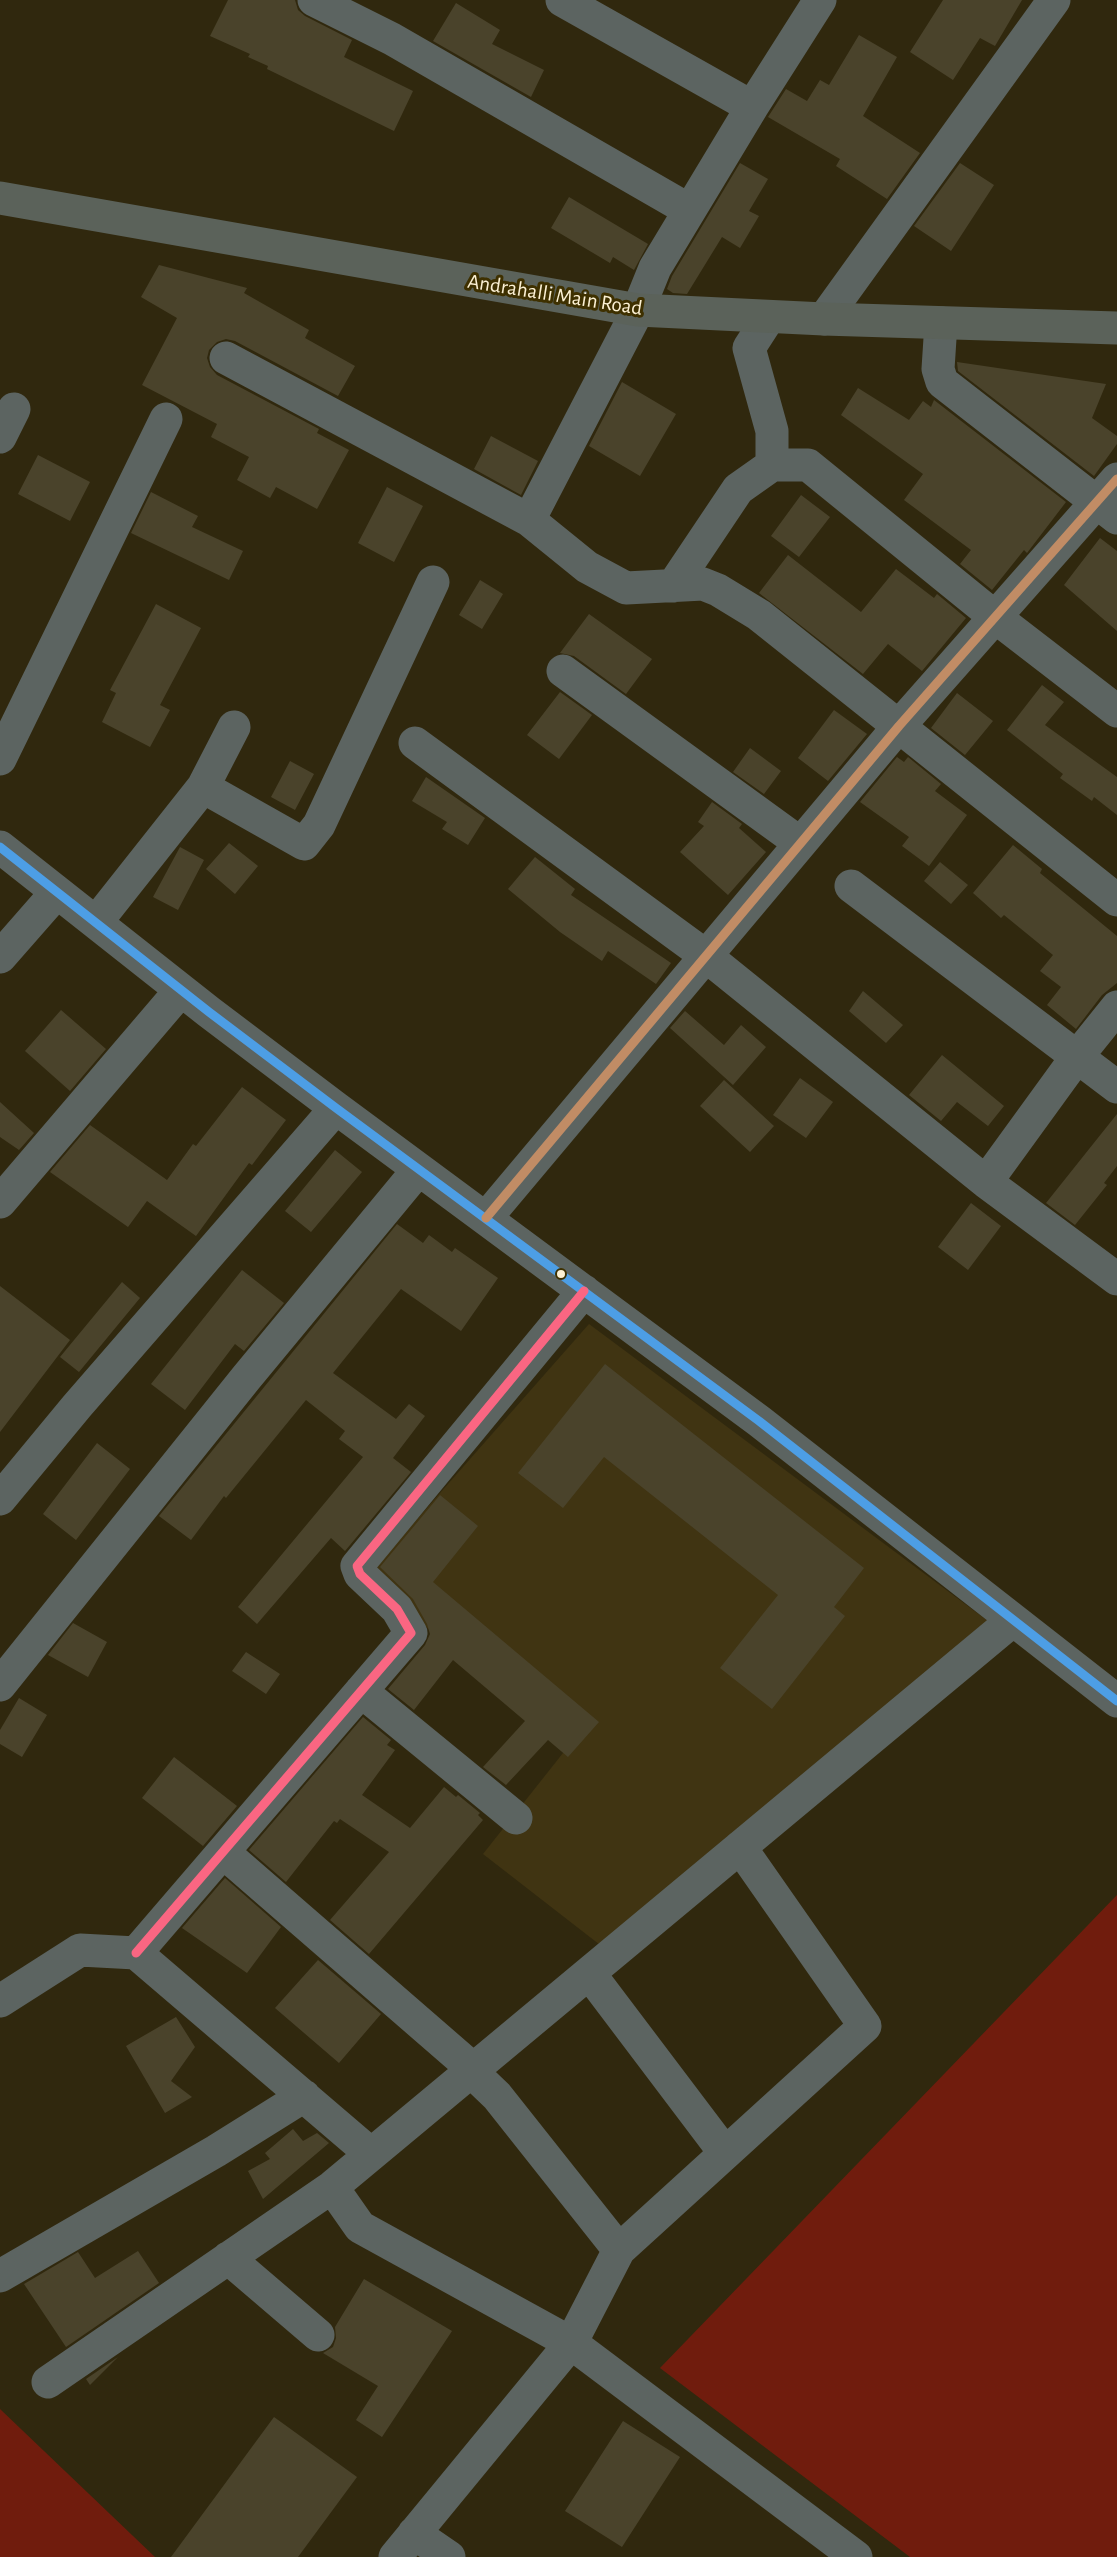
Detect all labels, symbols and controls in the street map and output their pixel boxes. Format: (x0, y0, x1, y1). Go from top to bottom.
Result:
street label: Andrahalli Main Road (466, 269, 644, 321)
unlabelled marker (555, 1268, 567, 1280)

